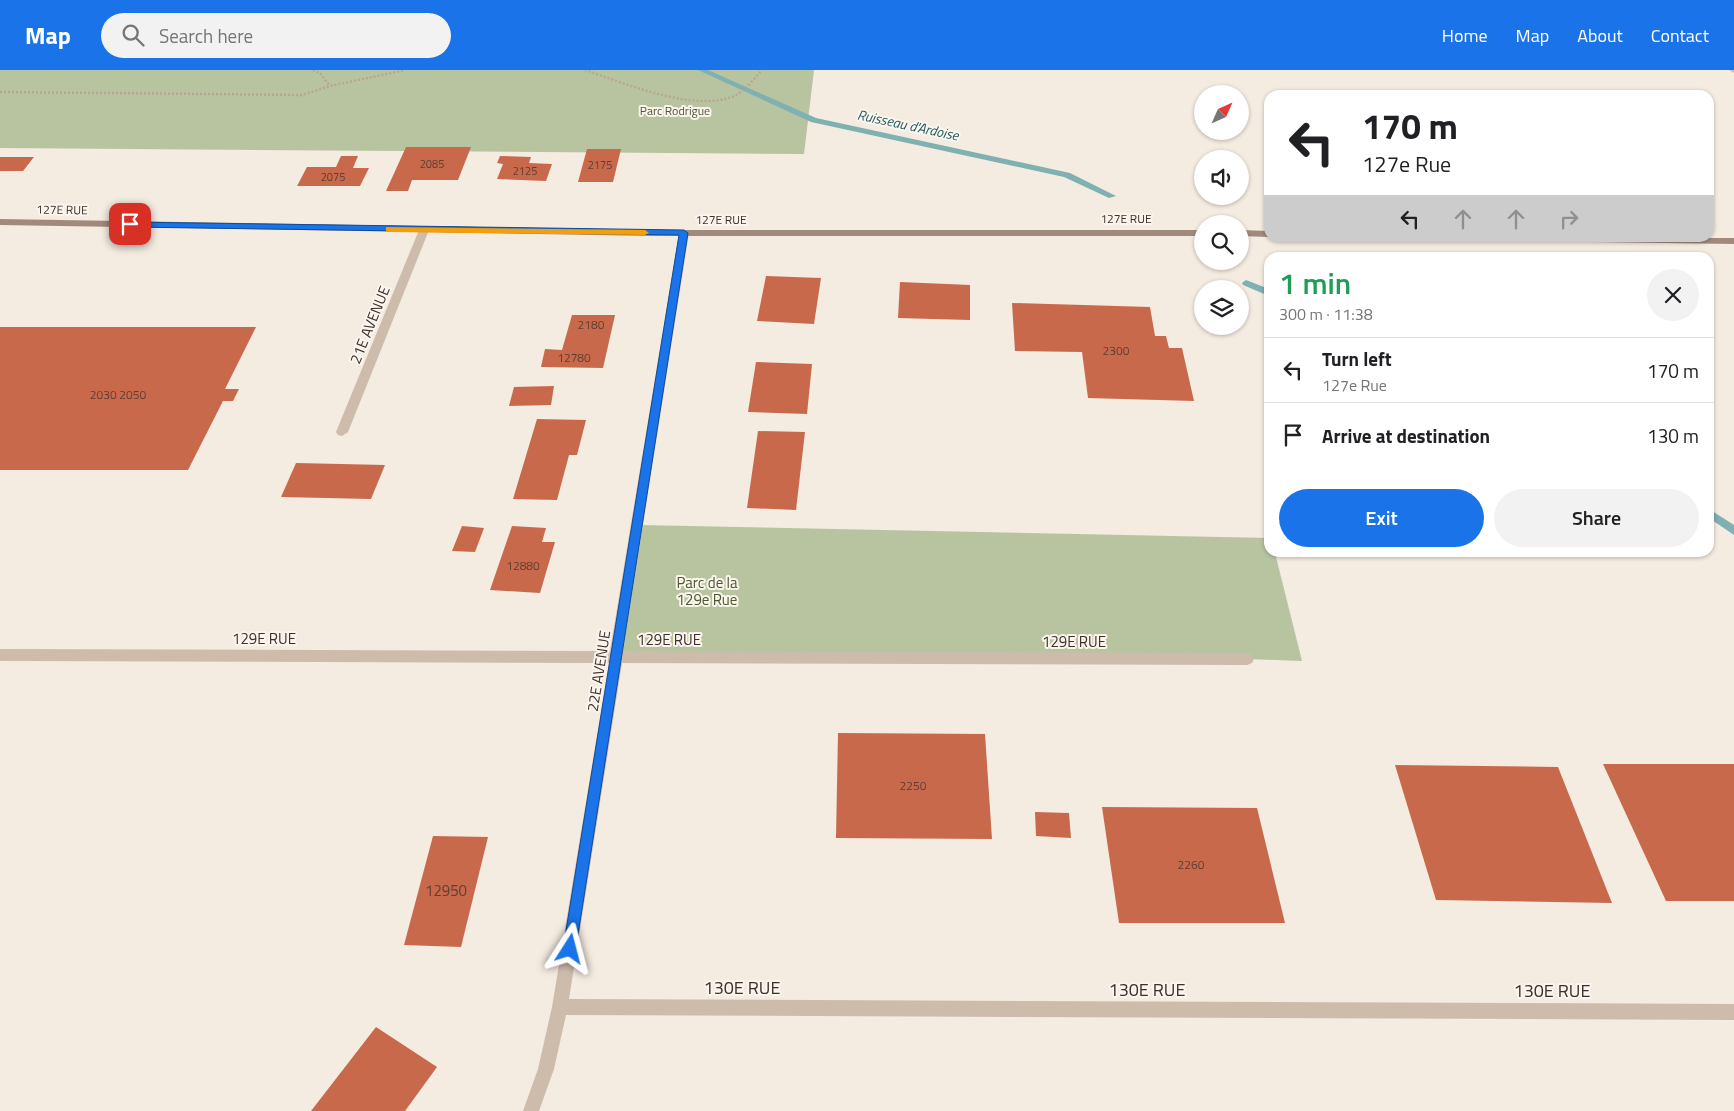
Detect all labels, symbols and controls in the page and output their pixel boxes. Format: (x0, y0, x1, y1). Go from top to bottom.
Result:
search box (101, 13, 451, 58)
text: Map (25, 17, 71, 53)
icon: search (119, 21, 147, 49)
text: Search here (159, 21, 253, 50)
text: Home (1442, 22, 1488, 49)
text: Map (1516, 22, 1549, 49)
text: About (1577, 22, 1623, 49)
text: Contact (1651, 22, 1709, 49)
north arrow (1194, 85, 1249, 140)
map controls (1194, 85, 1249, 335)
text: 170 m (1362, 99, 1458, 153)
park label: Parc Rodrigue (640, 101, 710, 120)
water label: Ruisseau d'Ardoise (855, 104, 962, 146)
icon: left (1279, 110, 1344, 175)
text: 127e Rue (1362, 147, 1451, 181)
button: sound (1194, 150, 1249, 205)
house number: 2085 (420, 156, 444, 172)
house number: 2175 (588, 157, 612, 173)
house number: 2125 (513, 163, 537, 179)
house number: 2075 (321, 169, 345, 185)
street label: 127E RUE (36, 200, 88, 219)
pin (109, 203, 151, 245)
icon: left (1396, 205, 1424, 233)
icon: ahead (1449, 205, 1477, 233)
icon: ahead (1502, 205, 1530, 233)
icon: right (1555, 205, 1583, 233)
street label: 127E RUE (1100, 209, 1152, 228)
icon: arrive (116, 210, 144, 238)
street label: 127E RUE (695, 210, 747, 229)
button: search (1194, 215, 1249, 270)
text: 1 min (1279, 260, 1351, 306)
button: close (1647, 269, 1699, 321)
button: layers (1194, 280, 1249, 335)
street label: 21E AVENUE (344, 282, 396, 367)
text: 300 m · 11:38 (1279, 302, 1373, 326)
house number: 2180 (578, 315, 605, 334)
house number: 2300 (1103, 341, 1130, 360)
text: Turn left (1322, 344, 1392, 373)
house number: 12780 (557, 348, 591, 367)
icon: left (1279, 356, 1307, 384)
text: 170 m (1647, 356, 1699, 385)
text: 127e Rue (1322, 373, 1387, 397)
house number: 2030 2050 (90, 385, 146, 404)
icon: arrive (1279, 421, 1307, 449)
text: Arrive at destination (1322, 421, 1490, 450)
text: 130 m (1647, 421, 1699, 450)
button: Exit (1279, 489, 1484, 547)
button: Share (1494, 489, 1699, 547)
house number: 12880 (506, 556, 540, 575)
park label: Parc de la 129e Rue (676, 571, 738, 611)
street label: 129E RUE (232, 627, 296, 650)
street label: 129E RUE (637, 628, 701, 651)
street label: 22E AVENUE (581, 629, 616, 713)
street label: 129E RUE (1042, 630, 1106, 653)
house number: 2250 (900, 776, 927, 795)
house number: 2260 (1178, 855, 1205, 874)
house number: 12950 (425, 879, 467, 902)
position arrow (543, 922, 595, 974)
street label: 130E RUE (704, 974, 780, 1001)
street label: 130E RUE (1109, 976, 1185, 1003)
street label: 130E RUE (1514, 977, 1590, 1004)

